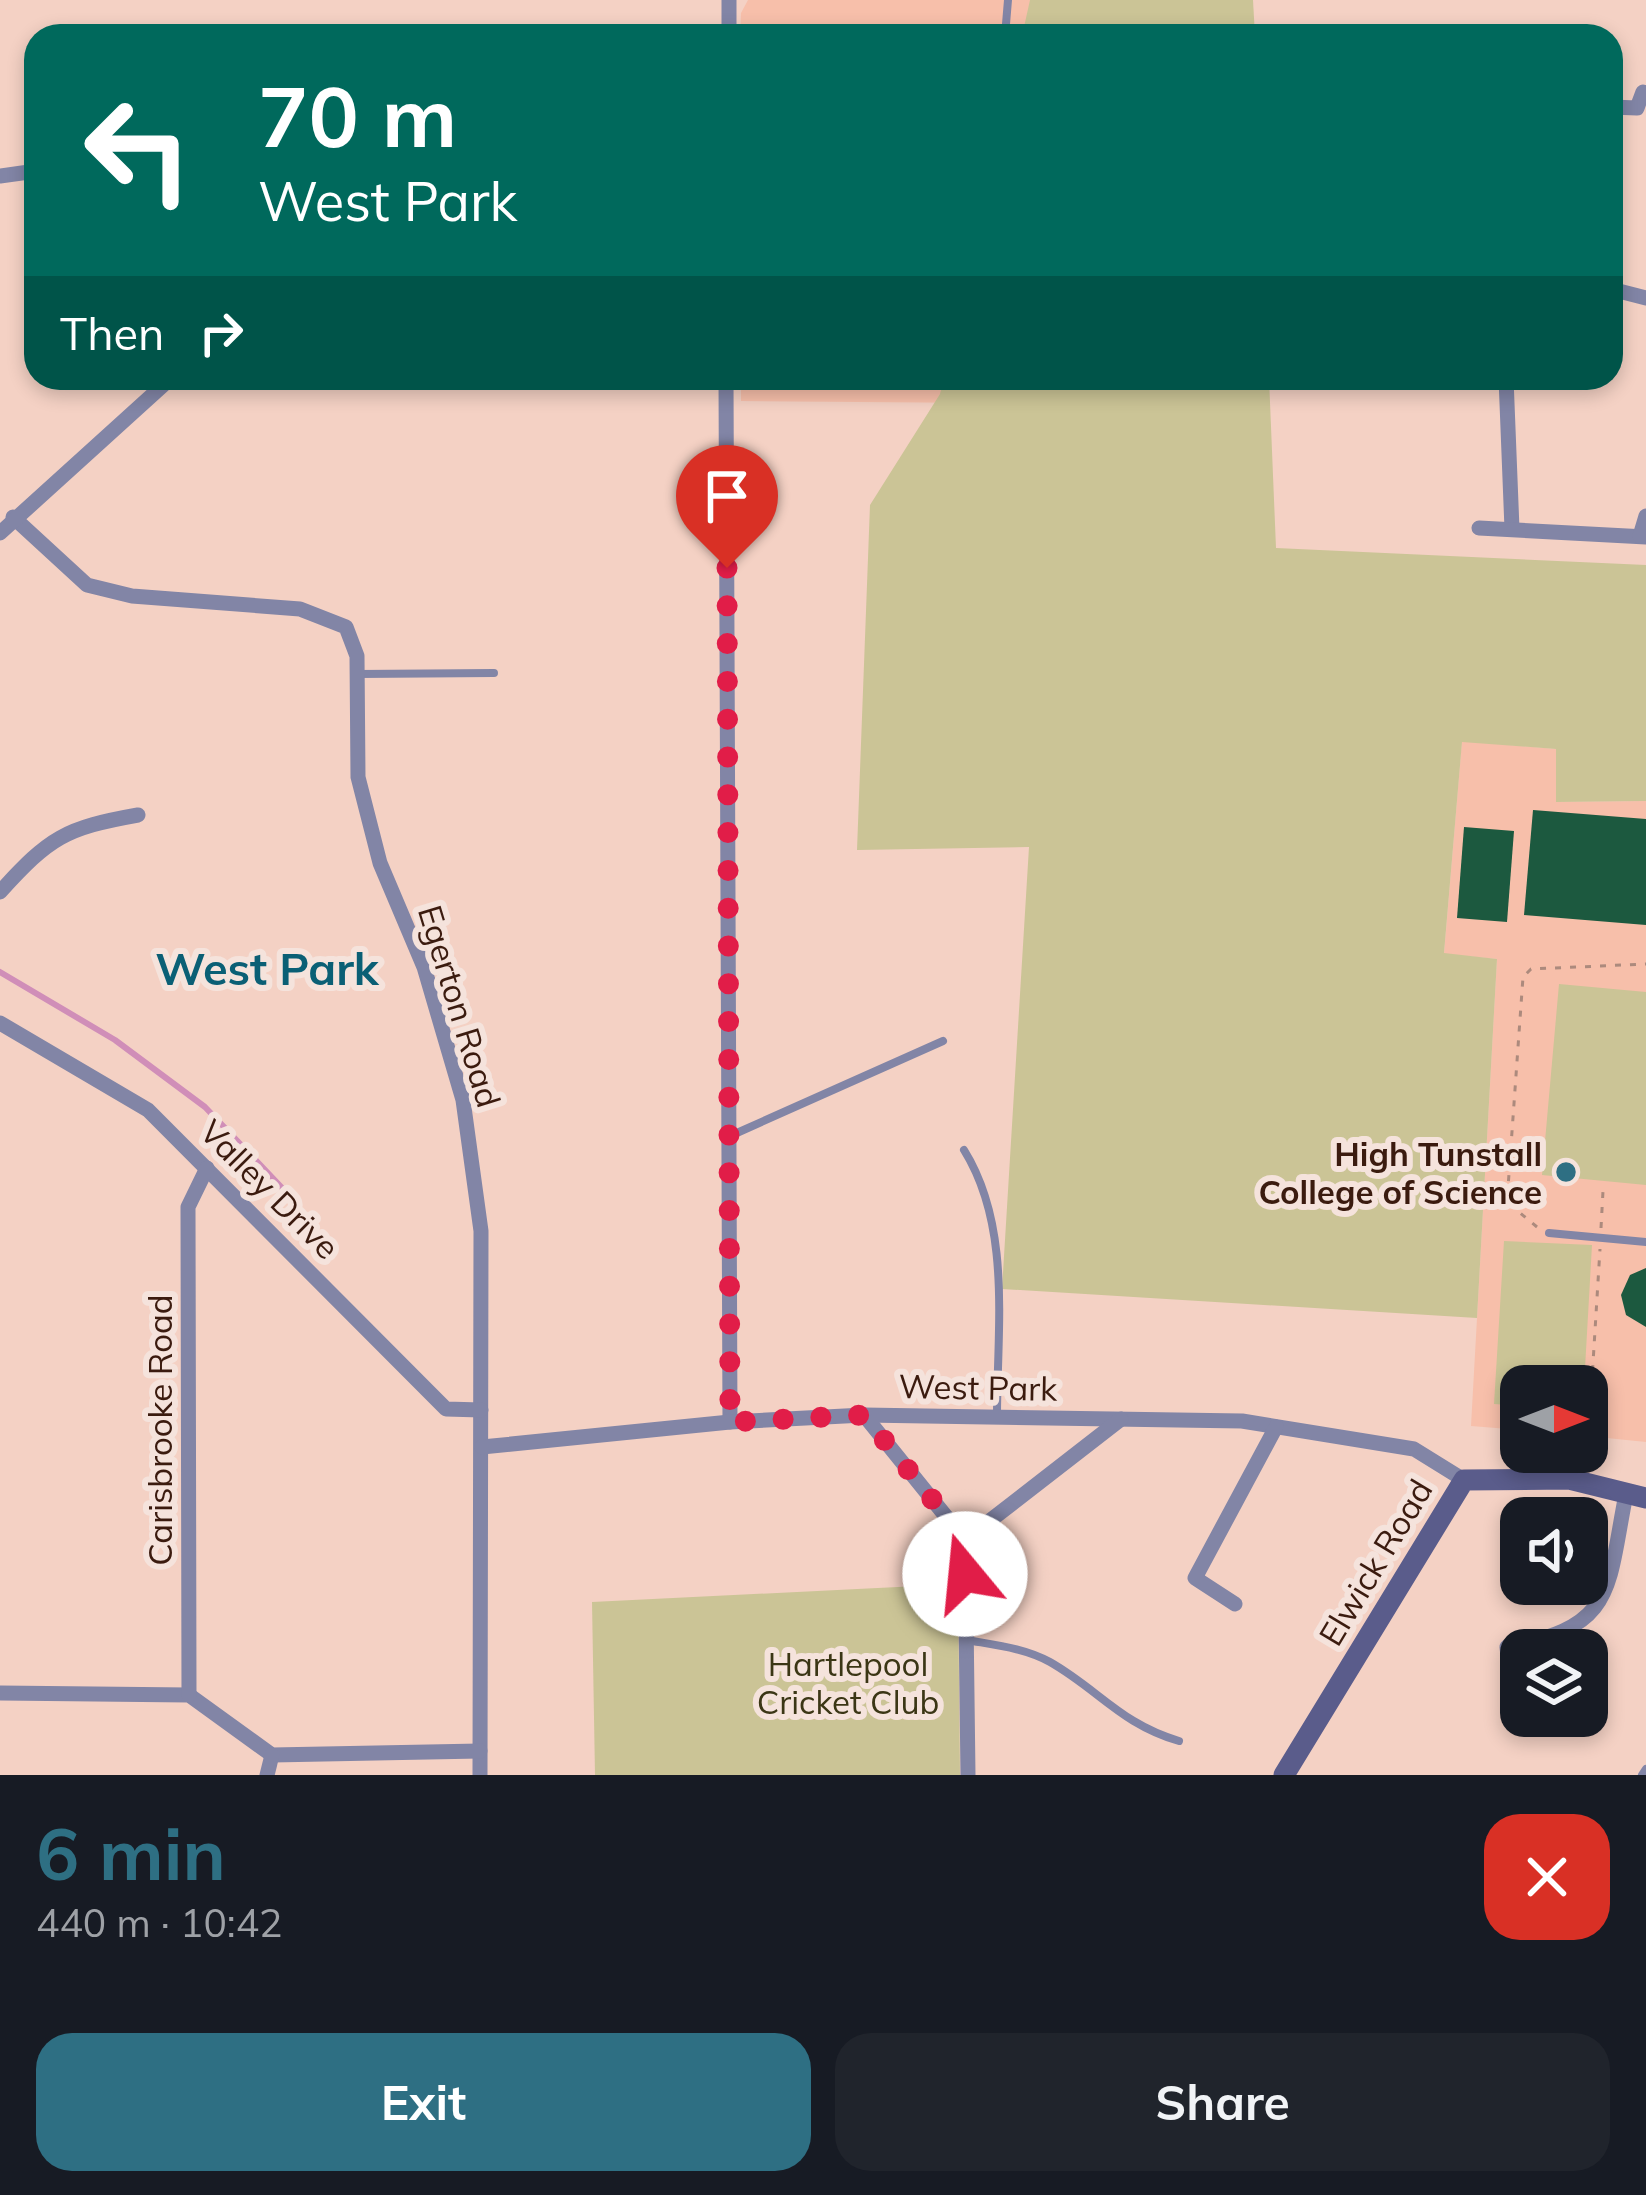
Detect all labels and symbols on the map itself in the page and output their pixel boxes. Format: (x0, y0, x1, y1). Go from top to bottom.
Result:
pin (676, 445, 778, 568)
street label: Egerton Road (410, 900, 510, 1112)
district label: West Park (155, 940, 380, 996)
street label: Valley Drive (192, 1111, 348, 1267)
place label: High Tunstall College of Science (1259, 1133, 1542, 1212)
marker: High Tunstall College of Science (1553, 1159, 1579, 1185)
street label: Carisbrooke Road (139, 1294, 180, 1566)
street label: West Park (898, 1365, 1059, 1409)
north arrow (1500, 1365, 1608, 1473)
street label: Elwick Road (1309, 1471, 1441, 1653)
position arrow (902, 1511, 1028, 1637)
park label: Hartlepool Cricket Club (757, 1643, 939, 1722)

